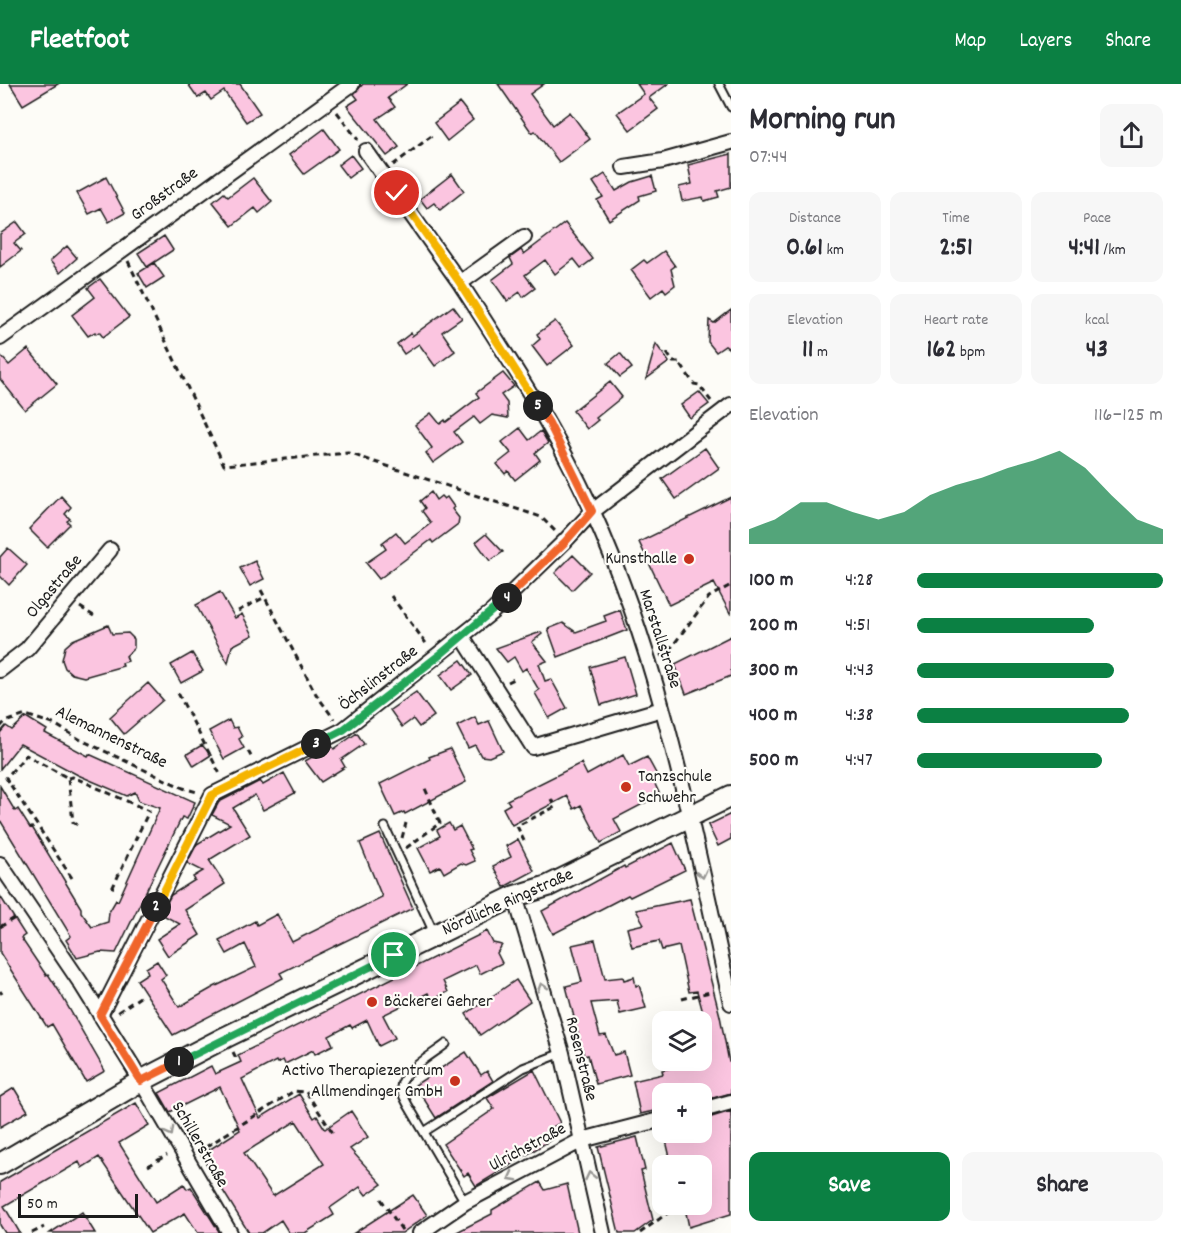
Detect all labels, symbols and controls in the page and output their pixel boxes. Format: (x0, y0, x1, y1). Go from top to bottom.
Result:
text: Fleetfoot (30, 22, 129, 62)
text: Map (955, 27, 986, 57)
text: Layers (1019, 27, 1072, 57)
text: Share (1105, 27, 1151, 57)
text: Morning run (749, 98, 896, 145)
button: share (1100, 104, 1163, 167)
text: 07:44 (749, 144, 787, 172)
street label: Großstraße (126, 162, 204, 228)
pin (371, 167, 422, 218)
icon: check (380, 176, 413, 209)
text: Distance (789, 207, 841, 230)
text: Time (942, 207, 970, 230)
text: Pace (1083, 207, 1111, 230)
text: 0.61 (786, 230, 823, 267)
text: 2:51 (939, 230, 973, 267)
text: 4:41 (1068, 230, 1100, 267)
text: km (823, 239, 844, 262)
text: /km (1100, 239, 1126, 262)
text: Elevation (787, 309, 843, 332)
text: Heart rate (924, 309, 988, 332)
text: kcal (1085, 309, 1109, 332)
text: 11 (802, 332, 813, 369)
text: 162 (927, 332, 956, 369)
text: 43 (1086, 332, 1108, 369)
text: m (813, 341, 828, 364)
text: bpm (956, 341, 985, 364)
pin: 5 (523, 391, 553, 421)
text: 5 (534, 394, 542, 417)
text: Elevation (749, 402, 819, 430)
text: 116–125 m (1094, 402, 1163, 430)
place label: Kunsthalle (605, 547, 677, 572)
street label: Olgastraße (21, 550, 89, 624)
marker: Kunsthalle (682, 552, 696, 566)
text: 100 m (749, 567, 794, 595)
text: 4:28 (845, 567, 873, 595)
pin: 4 (492, 583, 522, 613)
text: 4 (504, 586, 510, 609)
street label: Marstallstraße (631, 586, 687, 692)
text: 200 m (749, 612, 798, 640)
text: 4:51 (845, 612, 870, 640)
street label: Öchslinstraße (334, 640, 424, 718)
text: 300 m (749, 657, 798, 685)
text: 4:43 (845, 657, 874, 685)
street label: Alemannenstraße (51, 700, 171, 776)
text: 400 m (749, 702, 797, 730)
text: 4:38 (845, 702, 874, 730)
pin: 3 (301, 729, 331, 759)
text: 3 (312, 732, 320, 755)
text: 500 m (749, 747, 798, 775)
text: 4:47 (845, 747, 873, 775)
place label: Tanzschule Schwehr (638, 765, 712, 811)
marker: Tanzschule Schwehr (619, 780, 633, 794)
street label: Nördliche Ringstraße (438, 863, 578, 943)
one-way arrow (695, 869, 708, 879)
pin: 2 (141, 892, 171, 922)
text: 2 (153, 895, 160, 918)
pin (368, 929, 419, 980)
icon: arrive (377, 938, 410, 971)
one-way arrow (537, 982, 550, 992)
place label: Bäckerei Gehrer (384, 990, 493, 1015)
marker: Bäckerei Gehrer (365, 995, 379, 1009)
map controls (652, 1011, 712, 1215)
button: layers (652, 1011, 712, 1071)
street label: Rosenstraße (557, 1014, 603, 1104)
pin: 1 (164, 1047, 194, 1077)
text: 1 (177, 1050, 181, 1073)
place label: Activo Therapiezentrum Allmendinger GmbH (282, 1059, 443, 1105)
marker: Activo Therapiezentrum Allmendinger GmbH (448, 1074, 462, 1088)
button: + (652, 1083, 712, 1143)
street label: Schillerstraße (164, 1097, 234, 1193)
street label: Ulrichstraße (485, 1117, 571, 1179)
one-way arrow (163, 1126, 174, 1136)
button: Save (749, 1152, 950, 1221)
button: Share (962, 1152, 1163, 1221)
button: − (652, 1155, 712, 1215)
one-way arrow (507, 1170, 518, 1182)
one-way arrow (584, 1171, 597, 1181)
scale bar (18, 1191, 138, 1218)
text: 50 m (27, 1193, 58, 1216)

